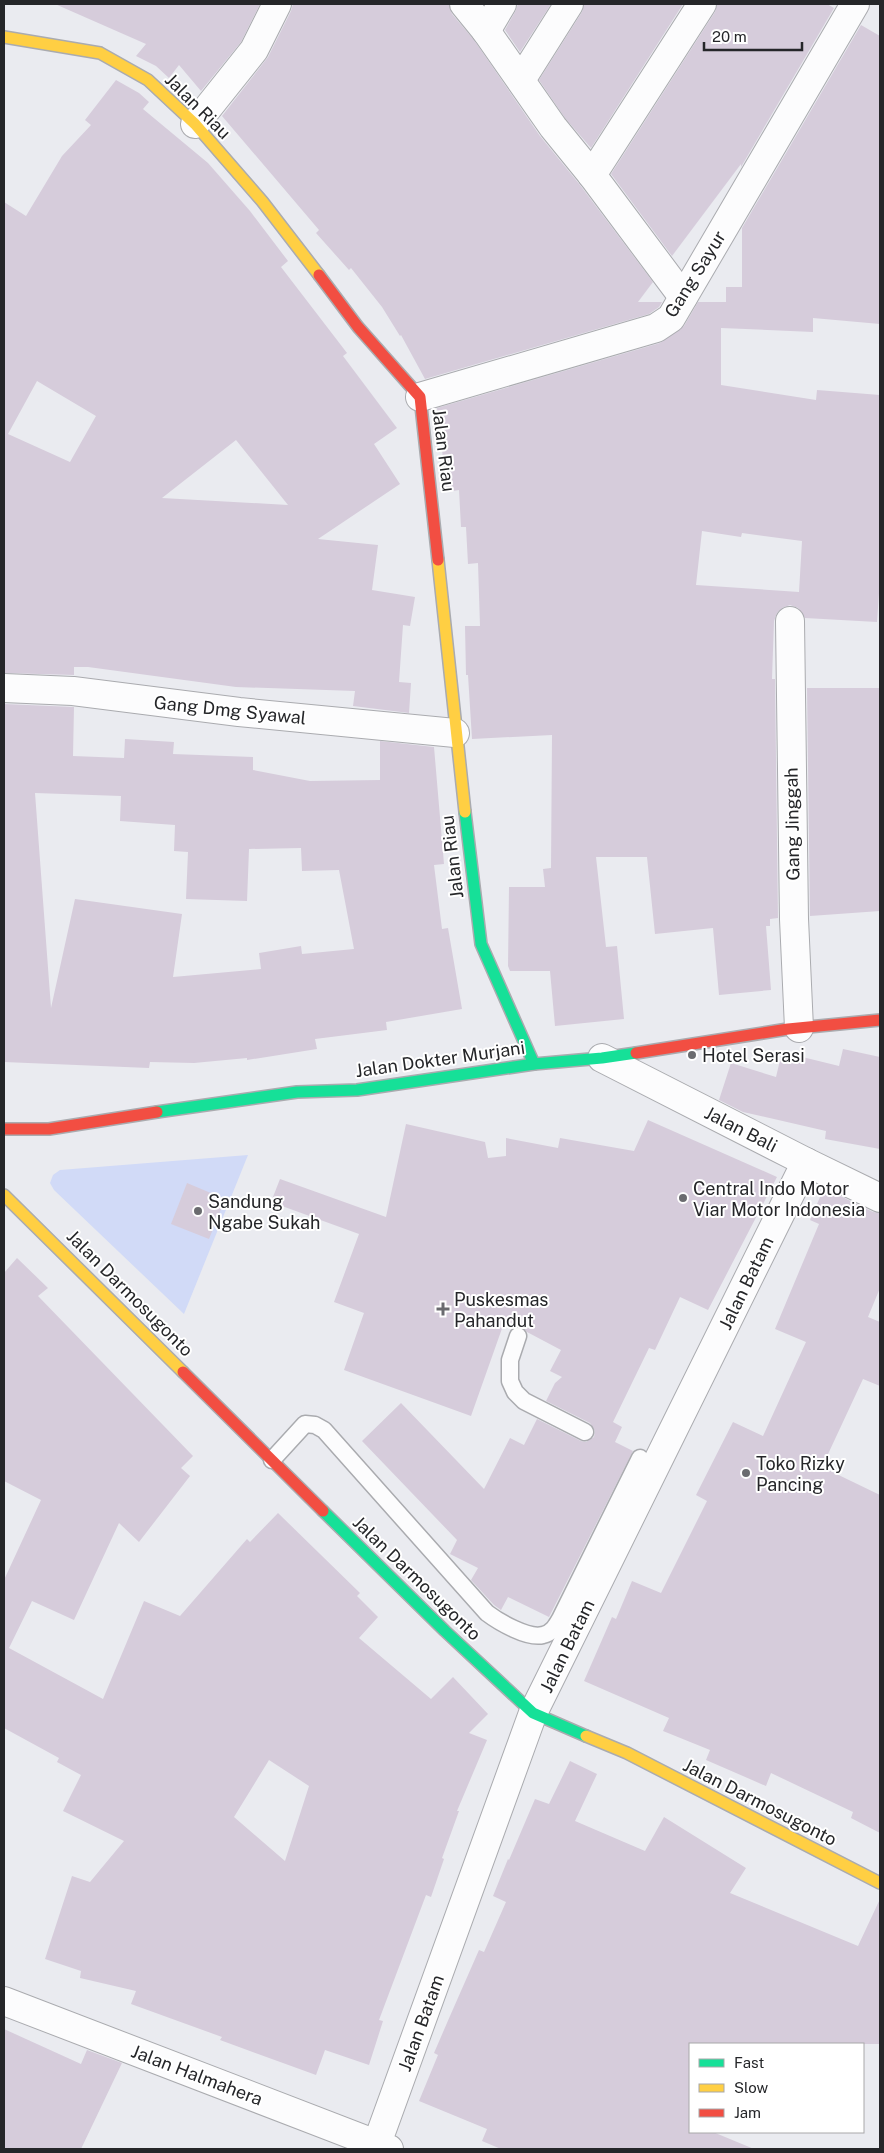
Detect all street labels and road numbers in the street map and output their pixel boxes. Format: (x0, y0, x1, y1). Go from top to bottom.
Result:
street label: Jalan Riau (161, 69, 235, 143)
street label: Gang Sayur (660, 227, 730, 321)
street label: Jalan Riau (428, 407, 460, 493)
street label: Gang Dmg Syawal (153, 692, 307, 728)
street label: Gang Jinggah (781, 767, 803, 881)
street label: Jalan Riau (436, 814, 468, 900)
street label: Jalan Dokter Murjani (354, 1037, 526, 1081)
street label: Jalan Bali (701, 1102, 781, 1156)
street label: Jalan Darmosugonto (63, 1226, 197, 1360)
street label: Jalan Batam (714, 1233, 778, 1333)
street label: Jalan Darmosugonto (349, 1511, 485, 1645)
street label: Jalan Batam (535, 1596, 599, 1696)
street label: Jalan Darmosugonto (680, 1754, 840, 1850)
street label: Jalan Batam (394, 1972, 448, 2074)
street label: Jalan Halmahera (128, 2040, 266, 2110)

